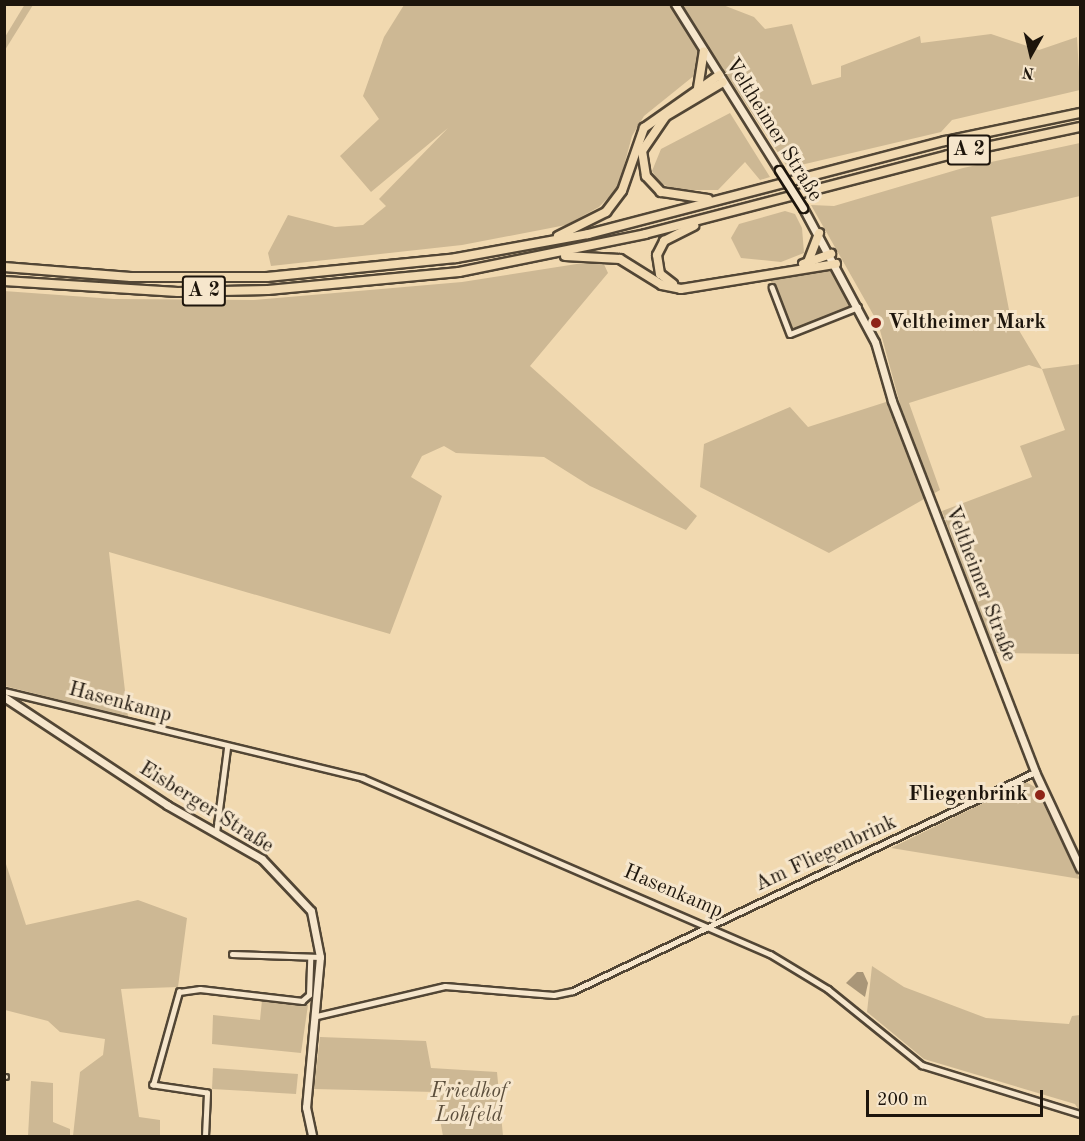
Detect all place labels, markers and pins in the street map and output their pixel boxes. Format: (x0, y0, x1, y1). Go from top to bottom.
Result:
place label: Veltheimer Mark (888, 310, 1046, 336)
marker: Veltheimer Mark (869, 316, 883, 330)
place label: Fliegenbrink (908, 782, 1028, 808)
marker: Fliegenbrink (1033, 788, 1047, 802)

